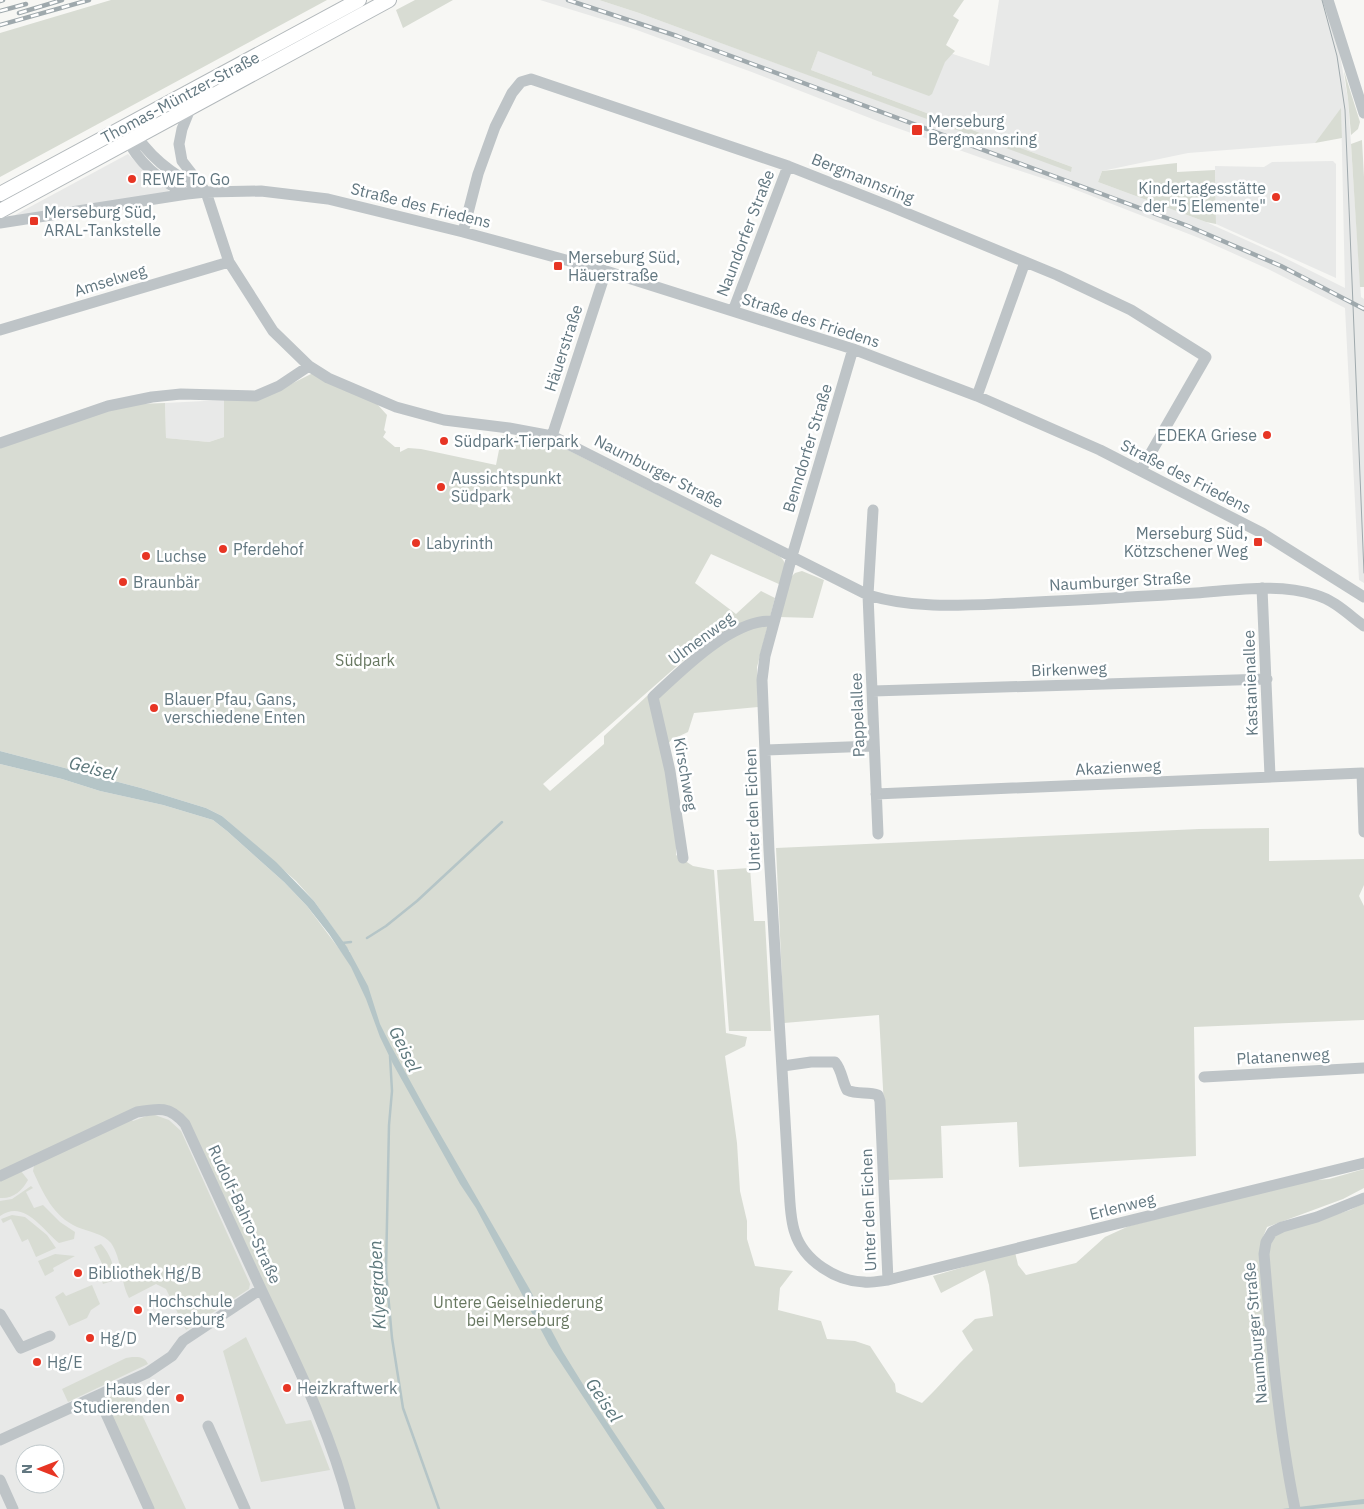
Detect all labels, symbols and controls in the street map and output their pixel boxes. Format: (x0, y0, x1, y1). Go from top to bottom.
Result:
street label: Thomas-Müntzer-Straße (97, 47, 263, 147)
place label: Merseburg Bergmannsring (928, 111, 1038, 149)
marker: Merseburg Bergmannsring (910, 123, 924, 137)
street label: Bergmannsring (809, 148, 918, 208)
street label: Naundorfer Straße (712, 167, 778, 299)
place label: REWE To Go (142, 169, 230, 189)
marker: REWE To Go (126, 173, 138, 185)
street label: Straße des Friedens (349, 178, 493, 232)
place label: Kindertagesstätte der "5 Elemente" (1138, 178, 1266, 216)
marker: Kindertagesstätte der "5 Elemente" (1270, 191, 1282, 203)
place label: Merseburg Süd, ARAL-Tankstelle (44, 202, 161, 240)
marker: Merseburg Süd, ARAL-Tankstelle (28, 215, 40, 227)
place label: Merseburg Süd, Häuerstraße (568, 247, 680, 285)
street label: Amselweg (71, 259, 149, 300)
marker: Merseburg Süd, Häuerstraße (552, 260, 564, 272)
street label: Straße des Friedens (739, 288, 883, 352)
street label: Häuerstraße (540, 302, 587, 394)
street label: Benndorfer Straße (778, 381, 836, 515)
place label: EDEKA Griese (1157, 425, 1257, 445)
marker: EDEKA Griese (1261, 429, 1273, 441)
street label: Naumburger Straße (591, 430, 727, 512)
place label: Südpark-Tierpark (454, 431, 579, 451)
street label: Straße des Friedens (1117, 434, 1255, 518)
marker: Südpark-Tierpark (438, 435, 450, 447)
place label: Aussichtspunkt Südpark (451, 468, 562, 506)
marker: Aussichtspunkt Südpark (435, 481, 447, 493)
place label: Merseburg Süd, Kötzschener Weg (1124, 523, 1249, 561)
place label: Labyrinth (426, 533, 493, 553)
marker: Merseburg Süd, Kötzschener Weg (1252, 536, 1264, 548)
marker: Labyrinth (410, 537, 422, 549)
place label: Pferdehof (233, 539, 304, 559)
marker: Pferdehof (217, 543, 229, 555)
place label: Luchse (156, 546, 207, 566)
marker: Luchse (140, 550, 152, 562)
street label: Naumburger Straße (1049, 567, 1192, 595)
place label: Braunbär (133, 572, 200, 592)
marker: Braunbär (117, 576, 129, 588)
street label: Ulmenweg (664, 607, 738, 669)
street label: Kastanienallee (1238, 629, 1262, 736)
park label: Südpark (335, 650, 395, 670)
street label: Birkenweg (1031, 658, 1108, 680)
street label: Pappelallee (846, 672, 868, 758)
place label: Blauer Pfau, Gans, verschiedene Enten (164, 689, 306, 727)
marker: Blauer Pfau, Gans, verschiedene Enten (148, 702, 160, 714)
street label: Kirschweg (670, 736, 702, 813)
street label: Unter den Eichen (740, 748, 764, 872)
water label: Geisel (67, 751, 120, 785)
street label: Akazienweg (1075, 755, 1162, 779)
water label: Geisel (384, 1022, 426, 1076)
street label: Platanenweg (1236, 1044, 1331, 1068)
street label: Rudolf-Bahro-Straße (204, 1141, 286, 1287)
street label: Unter den Eichen (856, 1148, 880, 1272)
street label: Erlenweg (1087, 1188, 1157, 1224)
water label: Klyegraben (363, 1240, 391, 1330)
street label: Naumburger Straße (1239, 1261, 1271, 1405)
place label: Bibliothek Hg/B (88, 1263, 201, 1283)
marker: Bibliothek Hg/B (72, 1267, 84, 1279)
place label: Hochschule Merseburg (148, 1291, 233, 1329)
park label: Untere Geiselniederung bei Merseburg (433, 1292, 603, 1330)
marker: Hochschule Merseburg (132, 1304, 144, 1316)
place label: Hg/D (100, 1328, 137, 1348)
marker: Hg/D (84, 1332, 96, 1344)
place label: Hg/E (47, 1352, 83, 1372)
marker: Hg/E (31, 1356, 43, 1368)
water label: Geisel (581, 1374, 627, 1427)
place label: Heizkraftwerk (297, 1378, 398, 1398)
place label: Haus der Studierenden (73, 1379, 170, 1417)
marker: Heizkraftwerk (281, 1382, 293, 1394)
marker: Haus der Studierenden (174, 1392, 186, 1404)
north arrow (15, 1444, 65, 1494)
text: N (18, 1464, 36, 1474)

